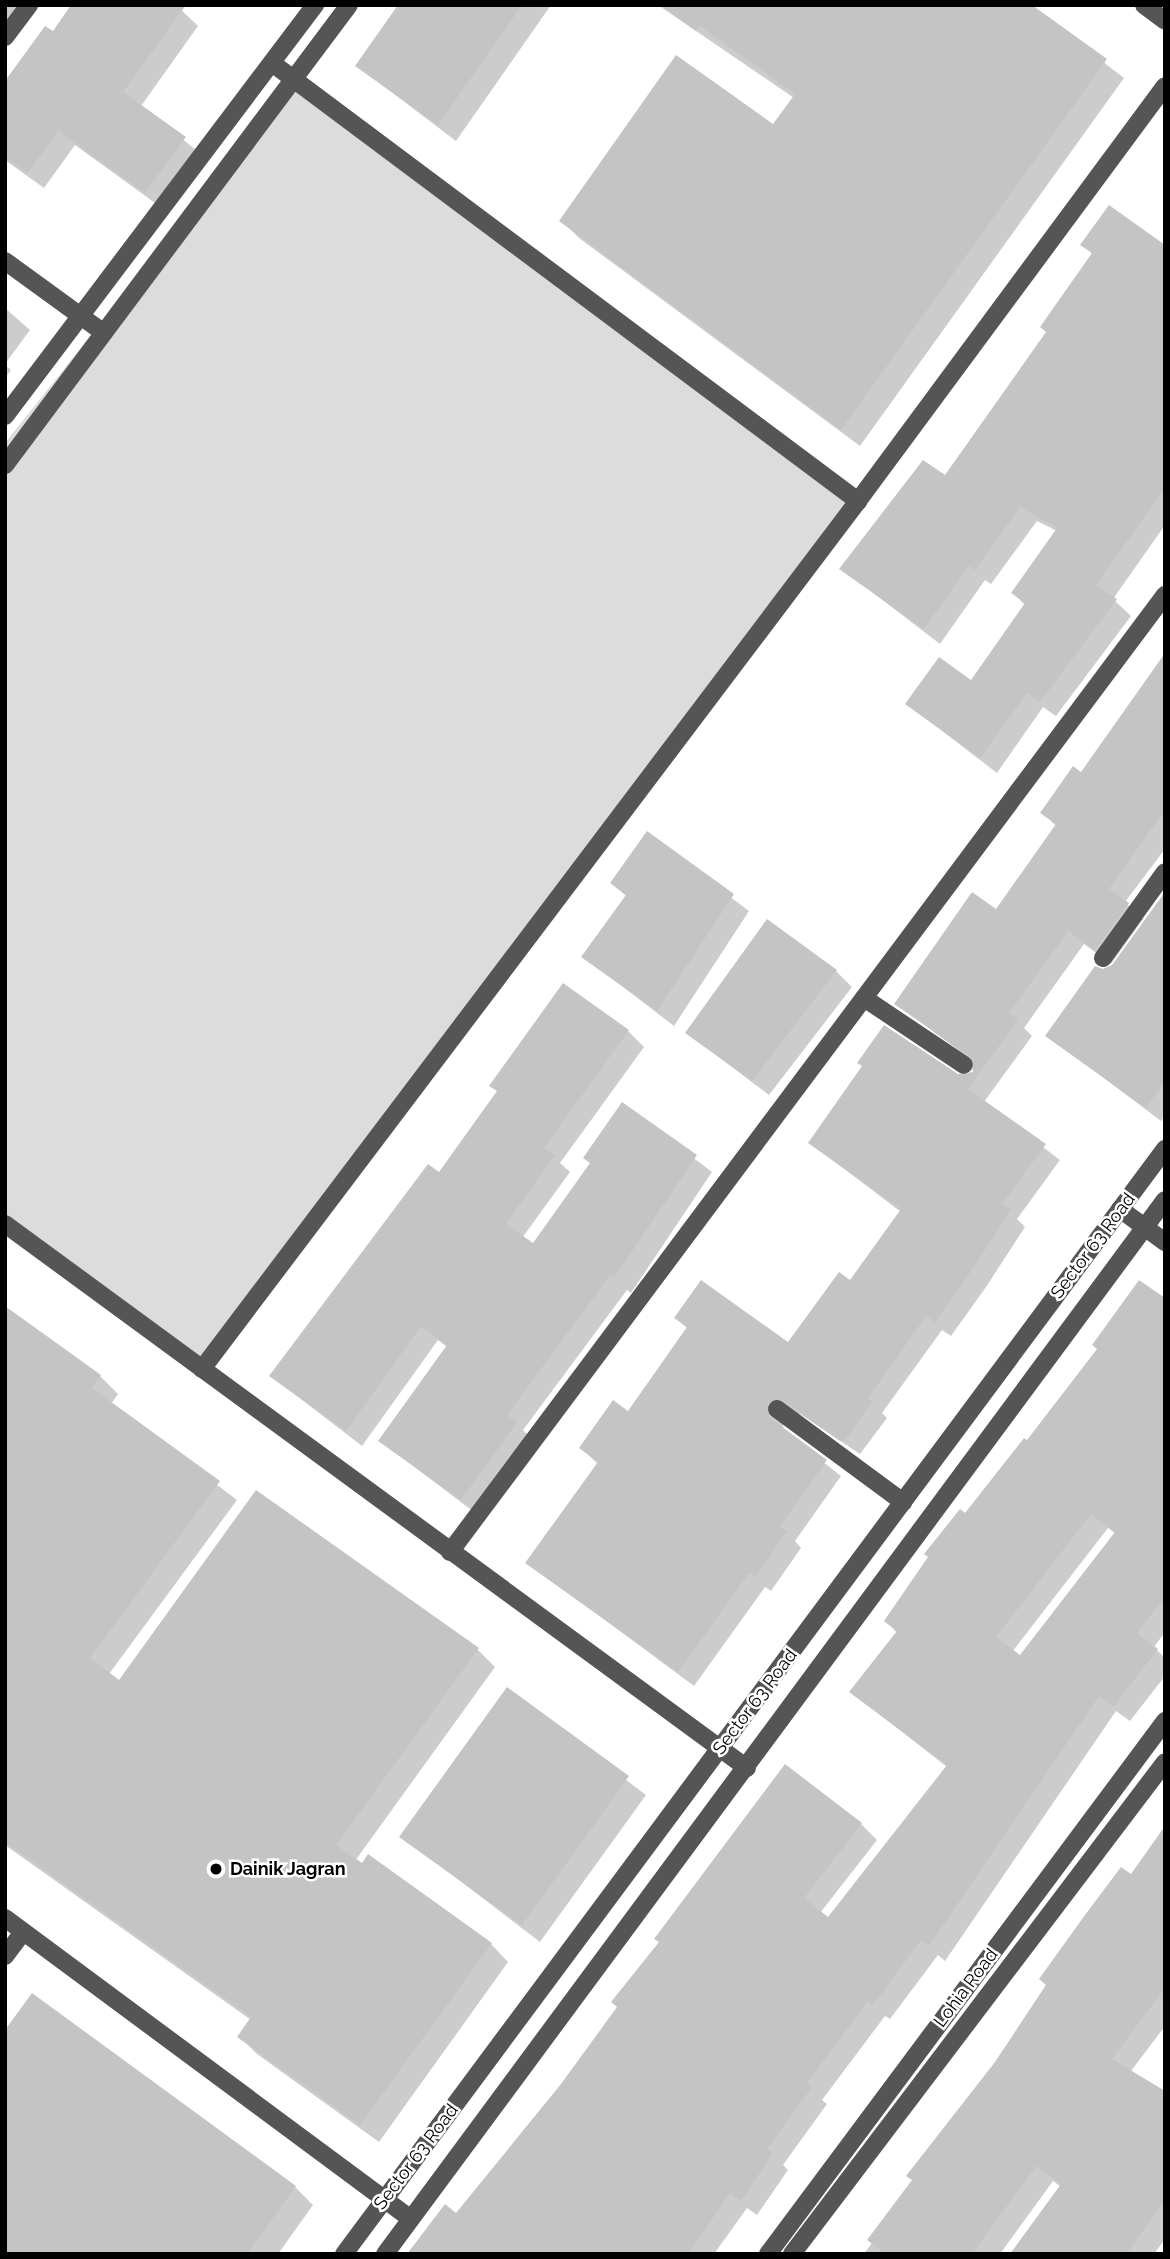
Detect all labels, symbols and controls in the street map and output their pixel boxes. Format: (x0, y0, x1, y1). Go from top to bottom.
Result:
street label: Sector 63 Road (1046, 1189, 1140, 1303)
street label: Sector 63 Road (708, 1645, 802, 1759)
place label: Dainik Jagran (230, 1858, 346, 1880)
marker: Dainik Jagran (208, 1861, 224, 1877)
street label: Lohia Road (929, 1944, 1003, 2032)
street label: Sector 63 Road (369, 2100, 463, 2214)

